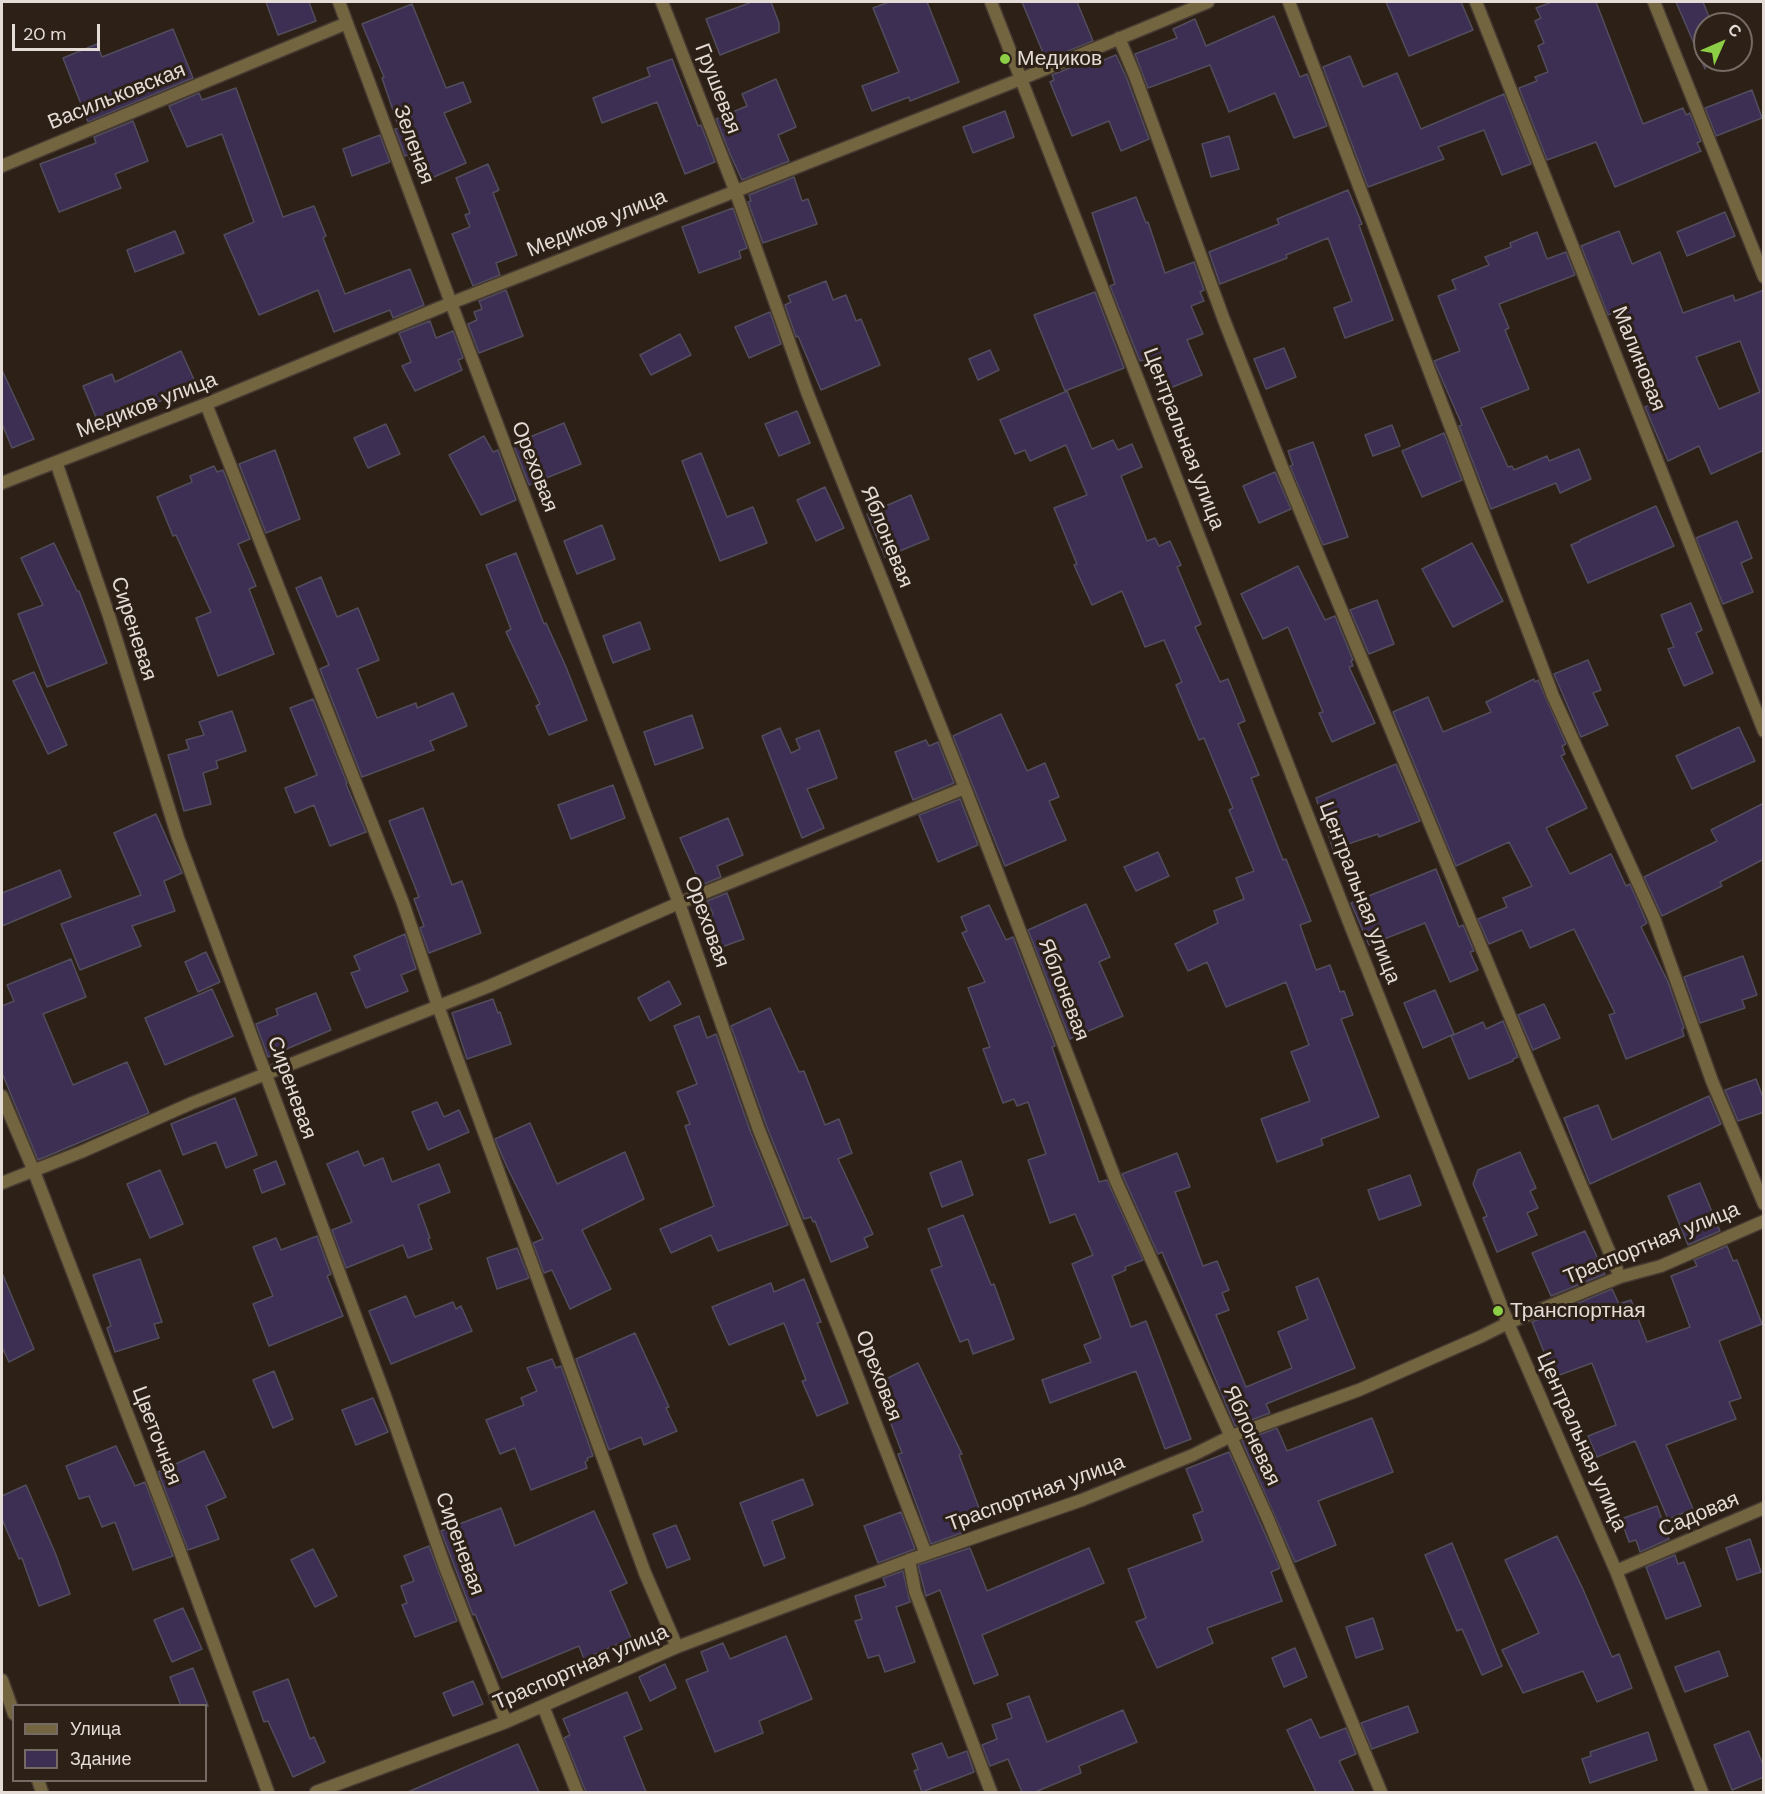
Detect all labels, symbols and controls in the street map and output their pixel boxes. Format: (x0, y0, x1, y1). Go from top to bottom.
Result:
scale bar (15, 12, 104, 50)
north arrow (1693, 12, 1753, 72)
text: С (1723, 19, 1746, 42)
text: 20 m (23, 22, 66, 46)
street label: Грушевая (688, 40, 746, 138)
place label: Медиков (1017, 46, 1102, 72)
marker: Медиков (998, 52, 1012, 66)
street label: Васильковская (44, 58, 190, 136)
street label: Зеленая (387, 102, 439, 188)
street label: Медиков улица (523, 185, 671, 263)
street label: Малиновая (1606, 303, 1670, 415)
street label: Центральная улица (1137, 344, 1229, 534)
street label: Медиков улица (73, 368, 221, 444)
street label: Ореховая (505, 418, 563, 516)
street label: Яблоневая (854, 482, 918, 592)
street label: Сиреневая (104, 574, 162, 684)
street label: Центральная улица (1313, 798, 1405, 988)
street label: Ореховая (678, 873, 734, 971)
street label: Яблоневая (1032, 935, 1094, 1045)
street label: Сиреневая (261, 1033, 321, 1143)
street label: Траспортная улица (1560, 1197, 1744, 1291)
place label: Транспортная (1510, 1298, 1646, 1324)
marker: Транспортная (1491, 1304, 1505, 1318)
street label: Ореховая (849, 1327, 907, 1425)
street label: Центральная улица (1530, 1349, 1632, 1535)
street label: Яблоневая (1217, 1382, 1285, 1490)
street label: Цветочная (126, 1383, 186, 1489)
street label: Траспортная улица (944, 1450, 1128, 1538)
street label: Садовая (1655, 1487, 1743, 1543)
street label: Сиреневая (429, 1489, 489, 1599)
street label: Траспортная улица (490, 1620, 672, 1716)
legend (12, 1704, 207, 1782)
text: Улица (70, 1717, 121, 1741)
text: Здание (70, 1747, 131, 1771)

